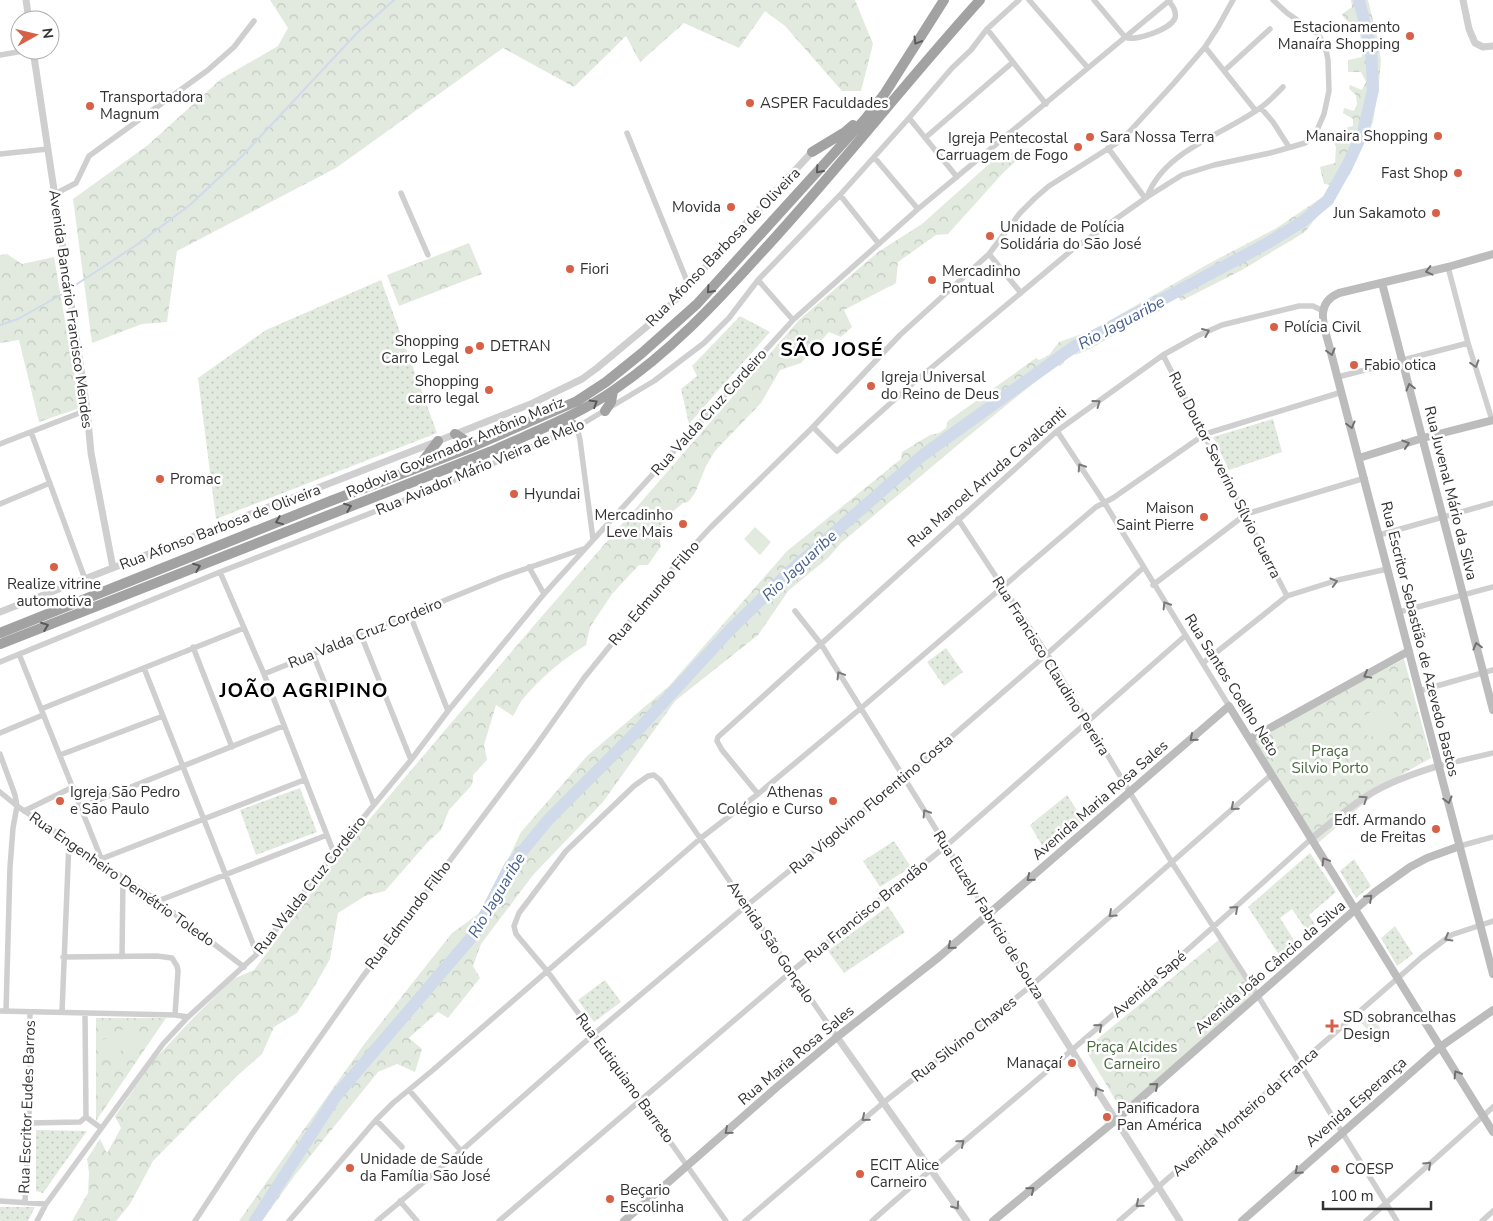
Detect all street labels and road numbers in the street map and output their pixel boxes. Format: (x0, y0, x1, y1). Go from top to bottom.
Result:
street label: Rua Afonso Barbosa de Oliveira (641, 163, 805, 331)
street label: Avenida Bancário Francisco Mendes (44, 188, 98, 430)
street label: Rua Valda Cruz Cordeiro (647, 344, 771, 480)
street label: Rua Doutor Severino Sílvio Guerra (1164, 368, 1286, 582)
street label: Rodovia Governador Antônio Mariz (343, 392, 567, 502)
street label: Rua Manoel Arruda Cavalcanti (903, 402, 1071, 552)
street label: Rua Juvenal Mário da Silva (1420, 404, 1482, 582)
street label: Rua Aviador Mário Vieira de Melo (373, 414, 587, 520)
street label: Rua Afonso Barbosa de Oliveira (117, 479, 323, 575)
street label: Rua Escritor Sebastião de Azevedo Bastos (1376, 499, 1464, 779)
street label: Rua Edmundo Filho (604, 536, 704, 650)
street label: Rua Francisco Claudino Pereira (987, 573, 1115, 759)
street label: Rua Valda Cruz Cordeiro (285, 593, 445, 673)
street label: Rua Santos Coelho Neto (1180, 610, 1284, 760)
street label: Rua Vigolvino Florentino Costa (785, 730, 957, 878)
street label: Avenida Maria Rosa Sales (1028, 735, 1172, 865)
street label: Rua Engenheiro Demétrio Toledo (25, 807, 219, 951)
street label: Rua Walda Cruz Cordeiro (250, 812, 370, 958)
street label: Rua Euzely Fabrício de Souza (929, 827, 1049, 1003)
street label: Rua Francisco Brandão (800, 855, 932, 967)
street label: Rua Edmundo Filho (360, 857, 456, 973)
street label: Avenida São Gonçalo (723, 877, 819, 1007)
street label: Avenida João Câncio da Silva (1190, 896, 1350, 1038)
street label: Avenida Sapé (1107, 946, 1191, 1022)
street label: Rua Silvino Chaves (907, 992, 1021, 1086)
street label: Rua Maria Rosa Sales (734, 1001, 858, 1109)
street label: Rua Eutiquiano Barreto (571, 1009, 679, 1147)
street label: Rua Escritor Eudes Barros (14, 1020, 40, 1194)
street label: Avenida Monteiro da Franca (1168, 1043, 1322, 1181)
street label: Avenida Esperança (1301, 1053, 1411, 1151)

